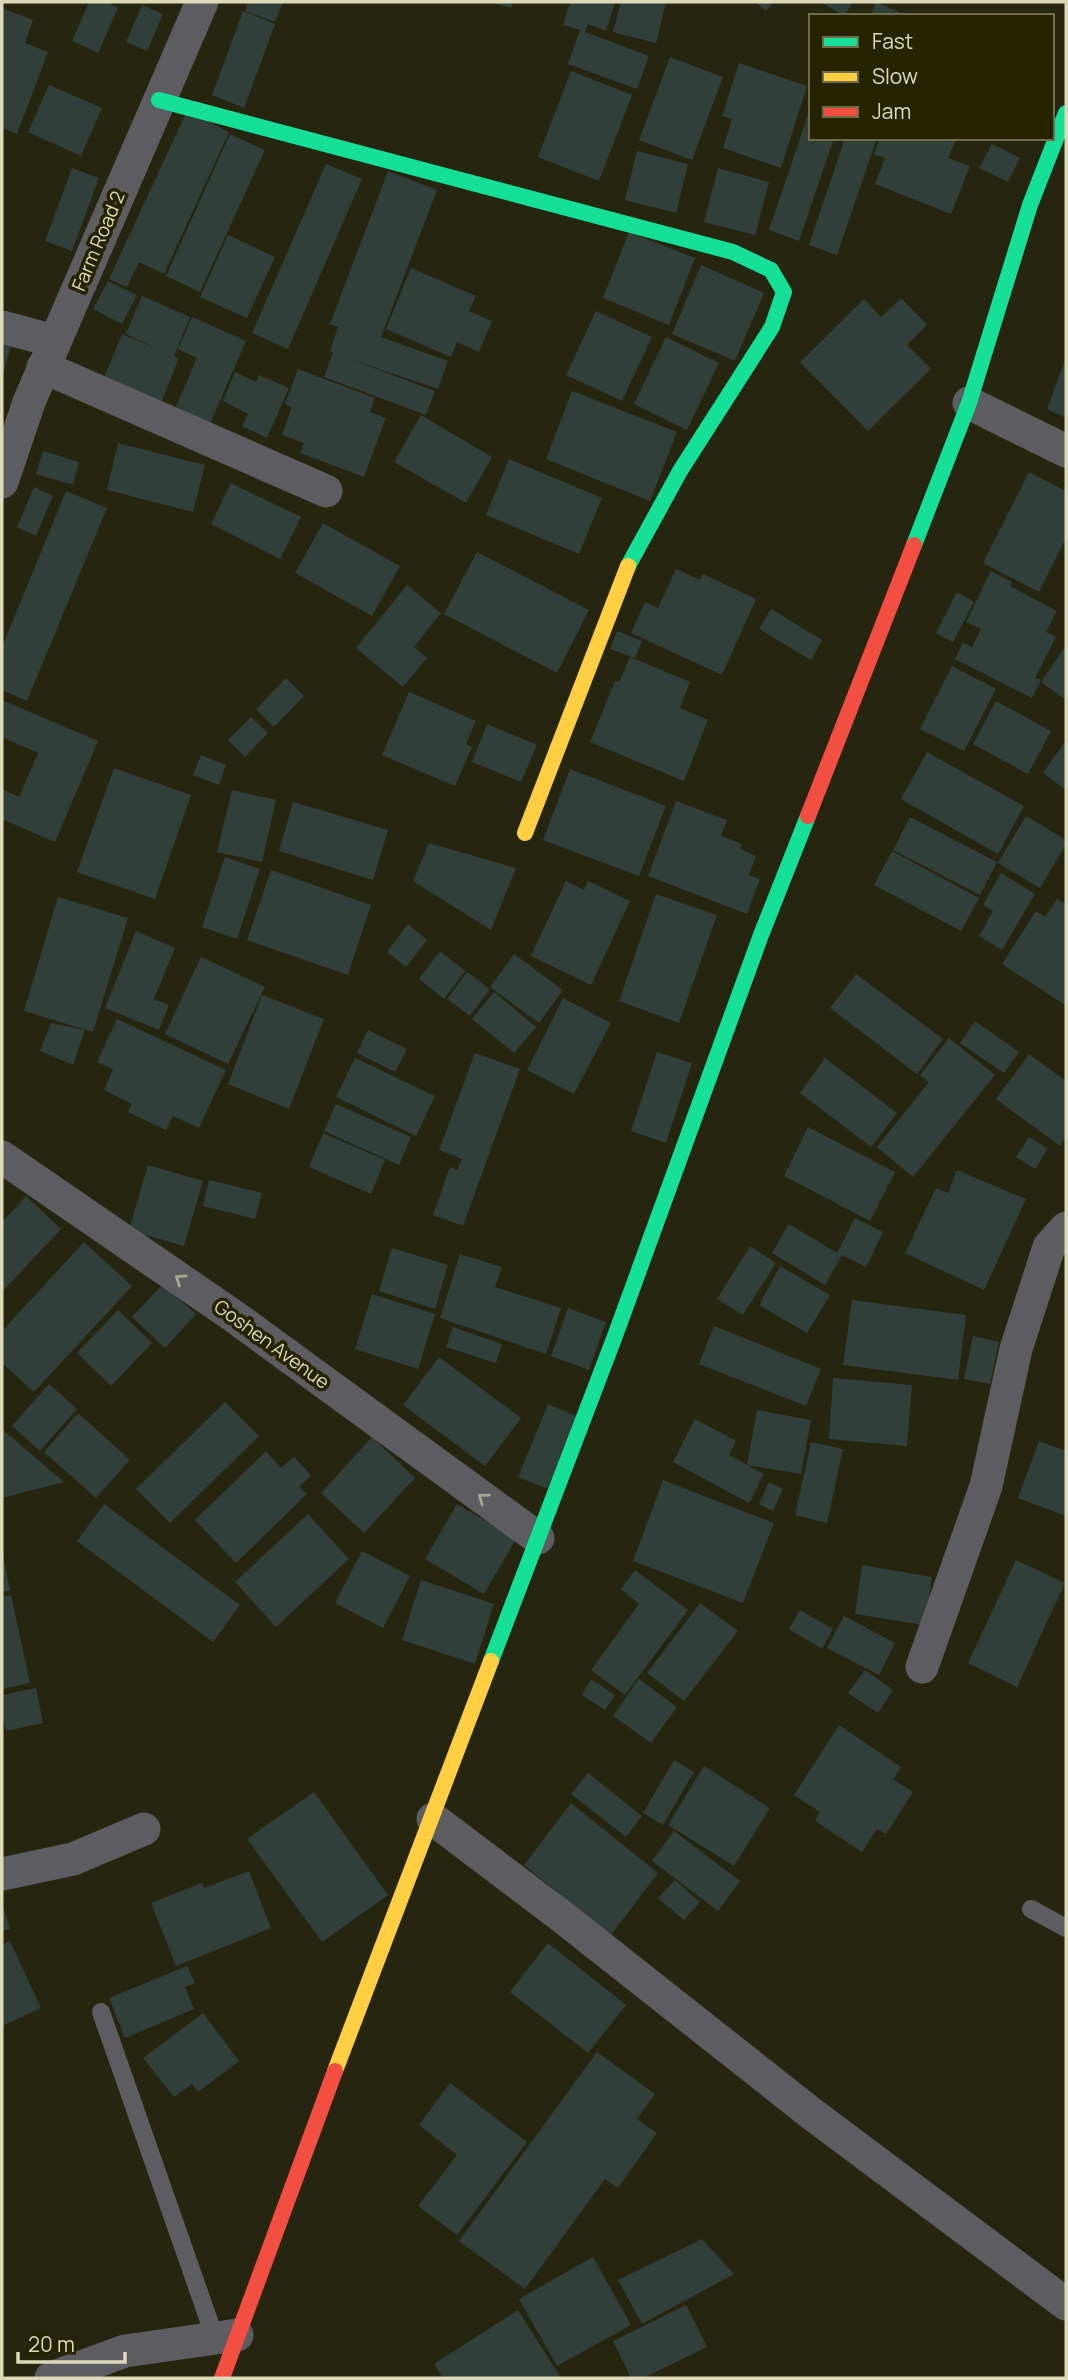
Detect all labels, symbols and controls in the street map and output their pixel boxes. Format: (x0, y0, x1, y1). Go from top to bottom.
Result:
legend (809, 14, 1054, 140)
text: Fast (872, 27, 913, 55)
text: Slow (872, 62, 918, 90)
text: Jam (872, 97, 911, 125)
street label: Farm Road 2 (65, 187, 131, 295)
one-way arrow (174, 1274, 187, 1287)
street label: Goshen Avenue (209, 1293, 335, 1395)
one-way arrow (478, 1494, 491, 1506)
scale bar (18, 2320, 124, 2364)
text: 20 m (28, 2330, 75, 2358)

